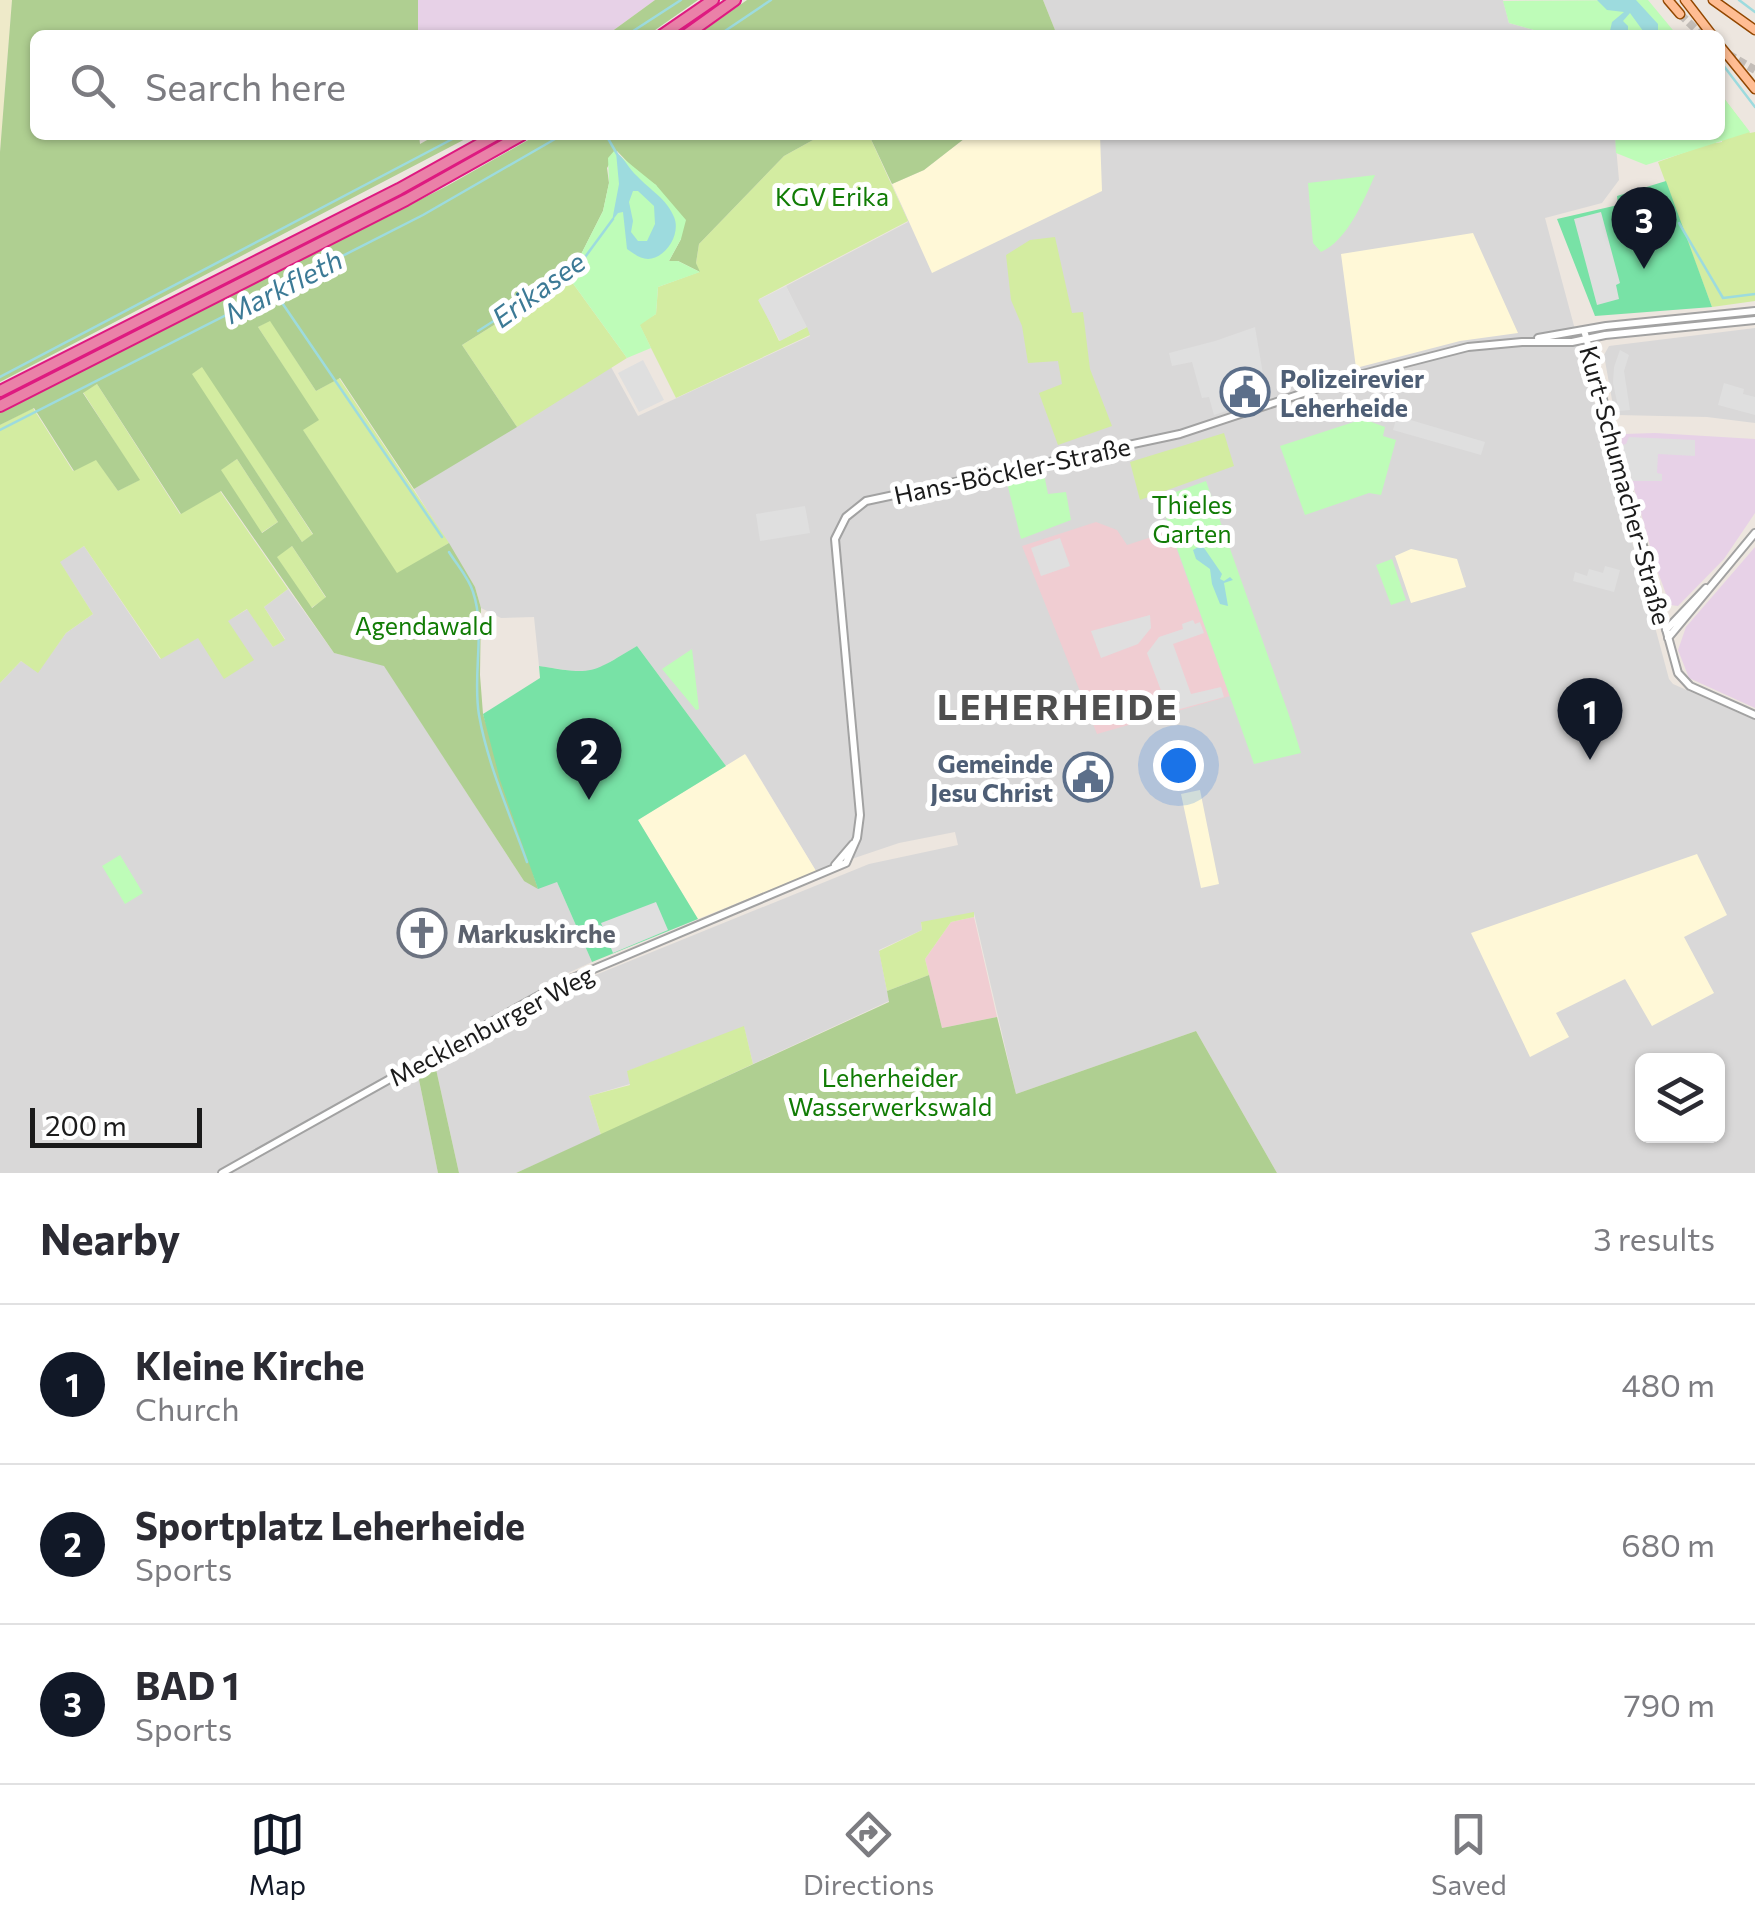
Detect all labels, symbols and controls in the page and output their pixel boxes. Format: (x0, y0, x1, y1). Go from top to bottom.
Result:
search box (30, 30, 1725, 140)
icon: search (65, 58, 120, 113)
text: Search here (145, 62, 346, 109)
park label: KGV Erika (775, 181, 889, 211)
pin: 3 (1612, 186, 1676, 269)
water label: Markfleth (218, 242, 348, 330)
water label: Erikasee (485, 244, 591, 334)
street label: Kurt-Schumacher-Straße (1574, 342, 1678, 628)
place label: Polizeirevier Leherheide (1280, 363, 1424, 422)
public building icon: Polizeirevier Leherheide (1219, 366, 1271, 418)
street label: Hans-Böckler-Straße (891, 430, 1133, 510)
park label: Thieles Garten (1152, 489, 1232, 548)
park label: Agendawald (355, 610, 493, 640)
pin: 1 (1558, 678, 1622, 760)
district label: LEHERHEIDE (937, 684, 1179, 727)
pin: 2 (556, 718, 622, 800)
your location (1153, 740, 1204, 791)
place label: Gemeinde Jesu Christ (930, 748, 1053, 807)
public building icon: Gemeinde Jesu Christ (1062, 751, 1114, 803)
church icon: Markuskirche (396, 907, 448, 959)
place label: Markuskirche (457, 918, 616, 948)
street label: Mecklenburger Weg (384, 958, 599, 1092)
map controls (1635, 1053, 1725, 1143)
button: layers (1635, 1053, 1725, 1143)
park label: Leherheider Wasserwerkswald (788, 1062, 992, 1121)
scale bar (30, 1103, 202, 1148)
text: 200 m (45, 1108, 127, 1142)
text: Nearby (40, 1212, 180, 1264)
text: 3 results (1593, 1218, 1715, 1258)
text: Kleine Kirche (135, 1341, 364, 1388)
text: 1 (65, 1364, 80, 1404)
text: 480 m (1621, 1364, 1715, 1404)
text: Church (135, 1388, 240, 1428)
text: Sportplatz Leherheide (135, 1501, 525, 1548)
text: 2 (63, 1524, 82, 1564)
text: 680 m (1621, 1524, 1715, 1564)
text: Sports (135, 1548, 232, 1588)
text: BAD 1 (135, 1661, 240, 1708)
text: 3 (63, 1684, 82, 1724)
text: 790 m (1624, 1684, 1715, 1724)
text: Sports (135, 1708, 232, 1748)
tab: Map (248, 1807, 306, 1901)
tab: Directions (803, 1807, 934, 1901)
tab: Saved (1431, 1807, 1507, 1901)

